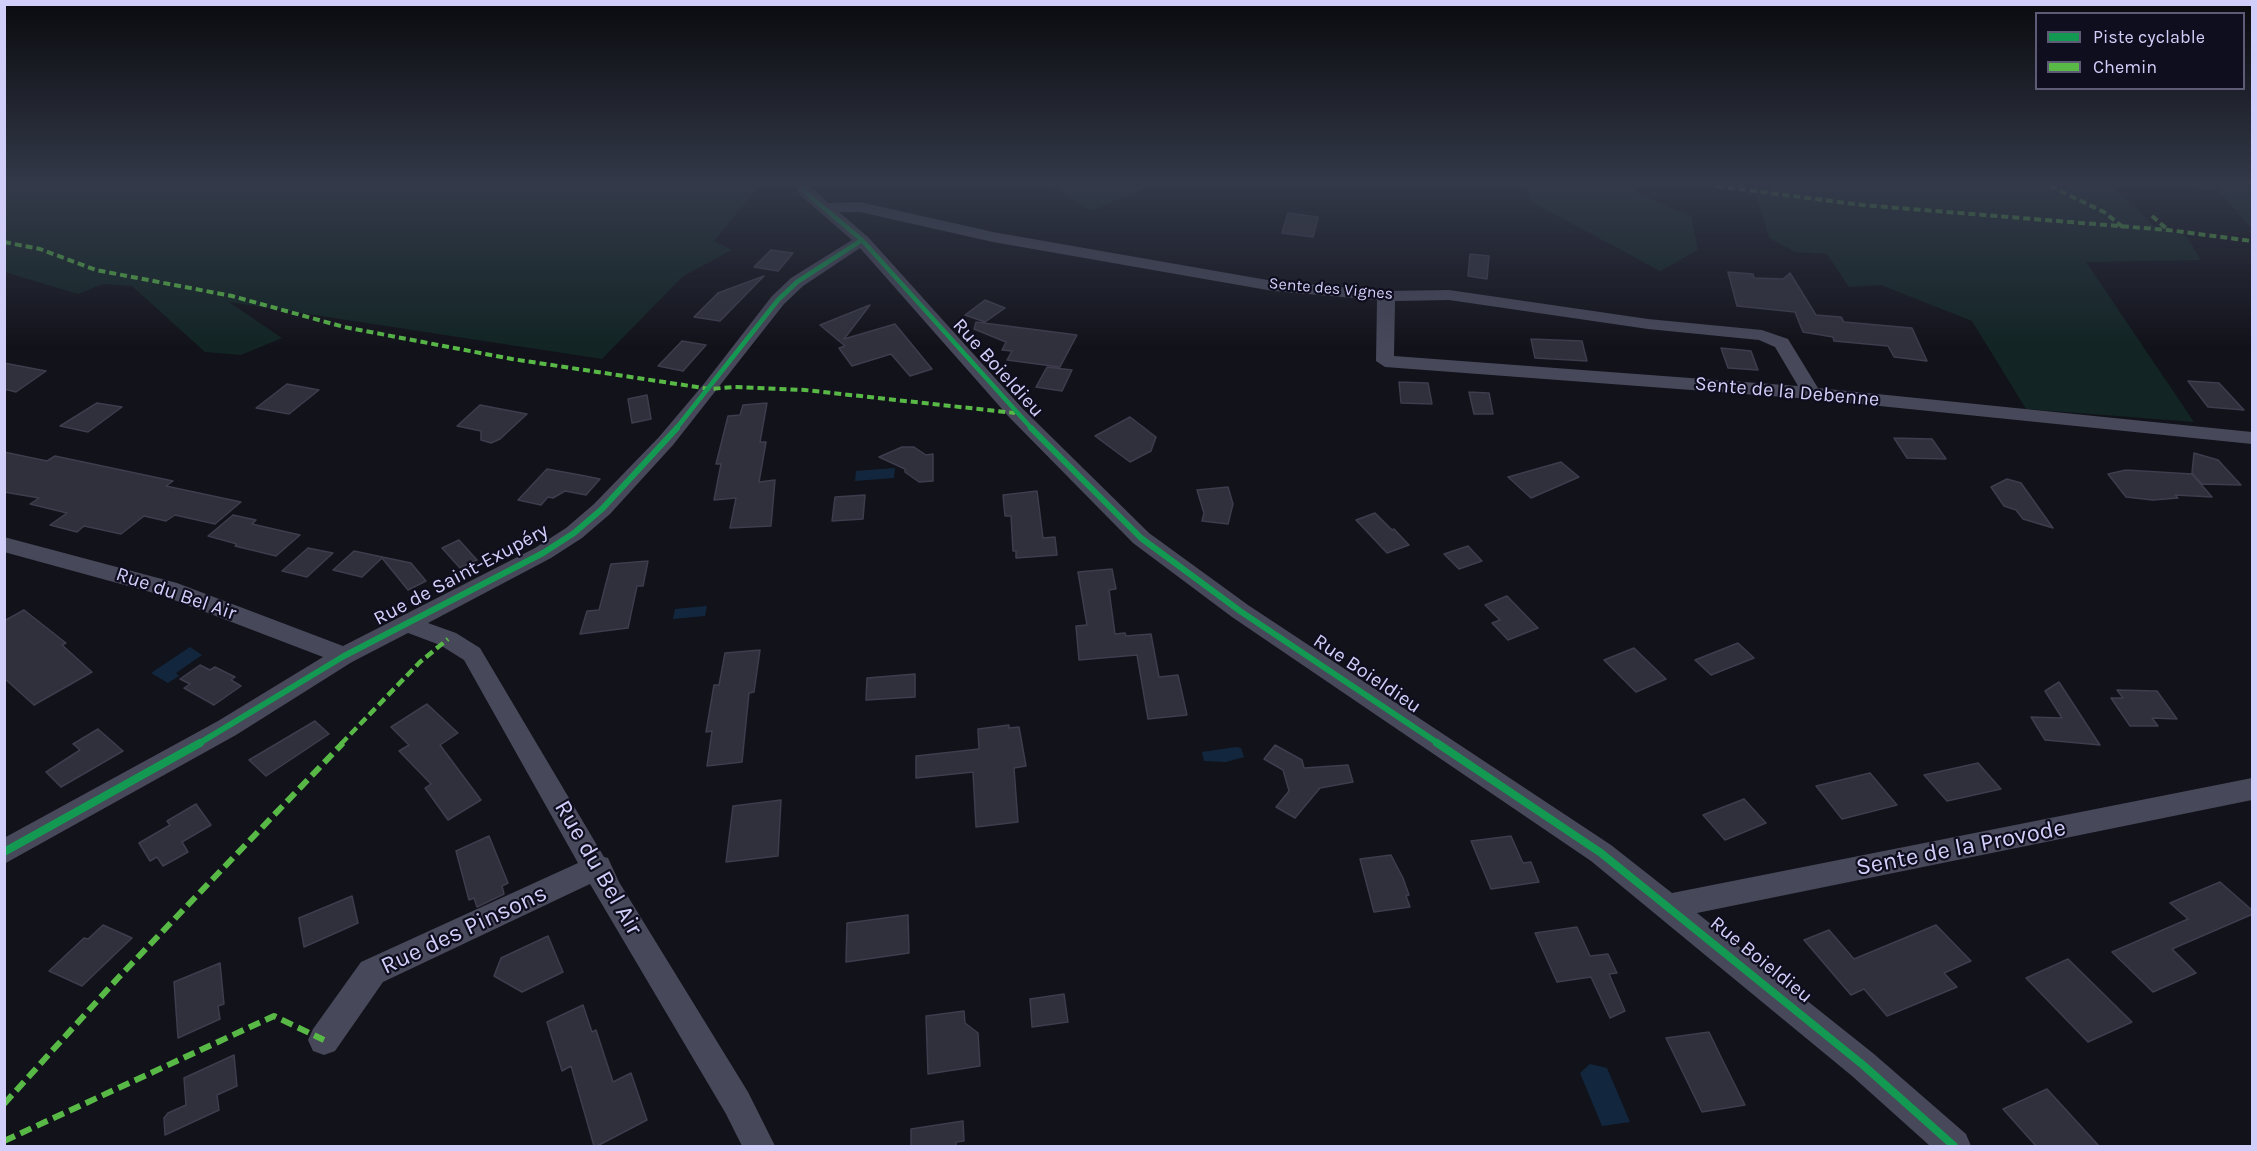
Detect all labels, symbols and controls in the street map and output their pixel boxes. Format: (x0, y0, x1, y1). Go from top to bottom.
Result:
legend (2035, 12, 2245, 90)
text: Piste cyclable (2093, 26, 2205, 48)
text: Chemin (2093, 56, 2157, 78)
street label: Sente des Vignes (1268, 274, 1394, 304)
street label: Rue Boieldieu (947, 314, 1049, 422)
street label: Sente de la Debenne (1694, 372, 1880, 412)
street label: Rue de Saint-Exupéry (370, 519, 552, 631)
street label: Rue du Bel Air (113, 562, 239, 626)
street label: Rue Boieldieu (1309, 629, 1425, 719)
street label: Rue du Bel Air (548, 795, 648, 941)
street label: Sente de la Provode (1854, 814, 2068, 882)
street label: Rue des Pinsons (376, 879, 552, 981)
street label: Rue Boieldieu (1705, 911, 1817, 1009)

